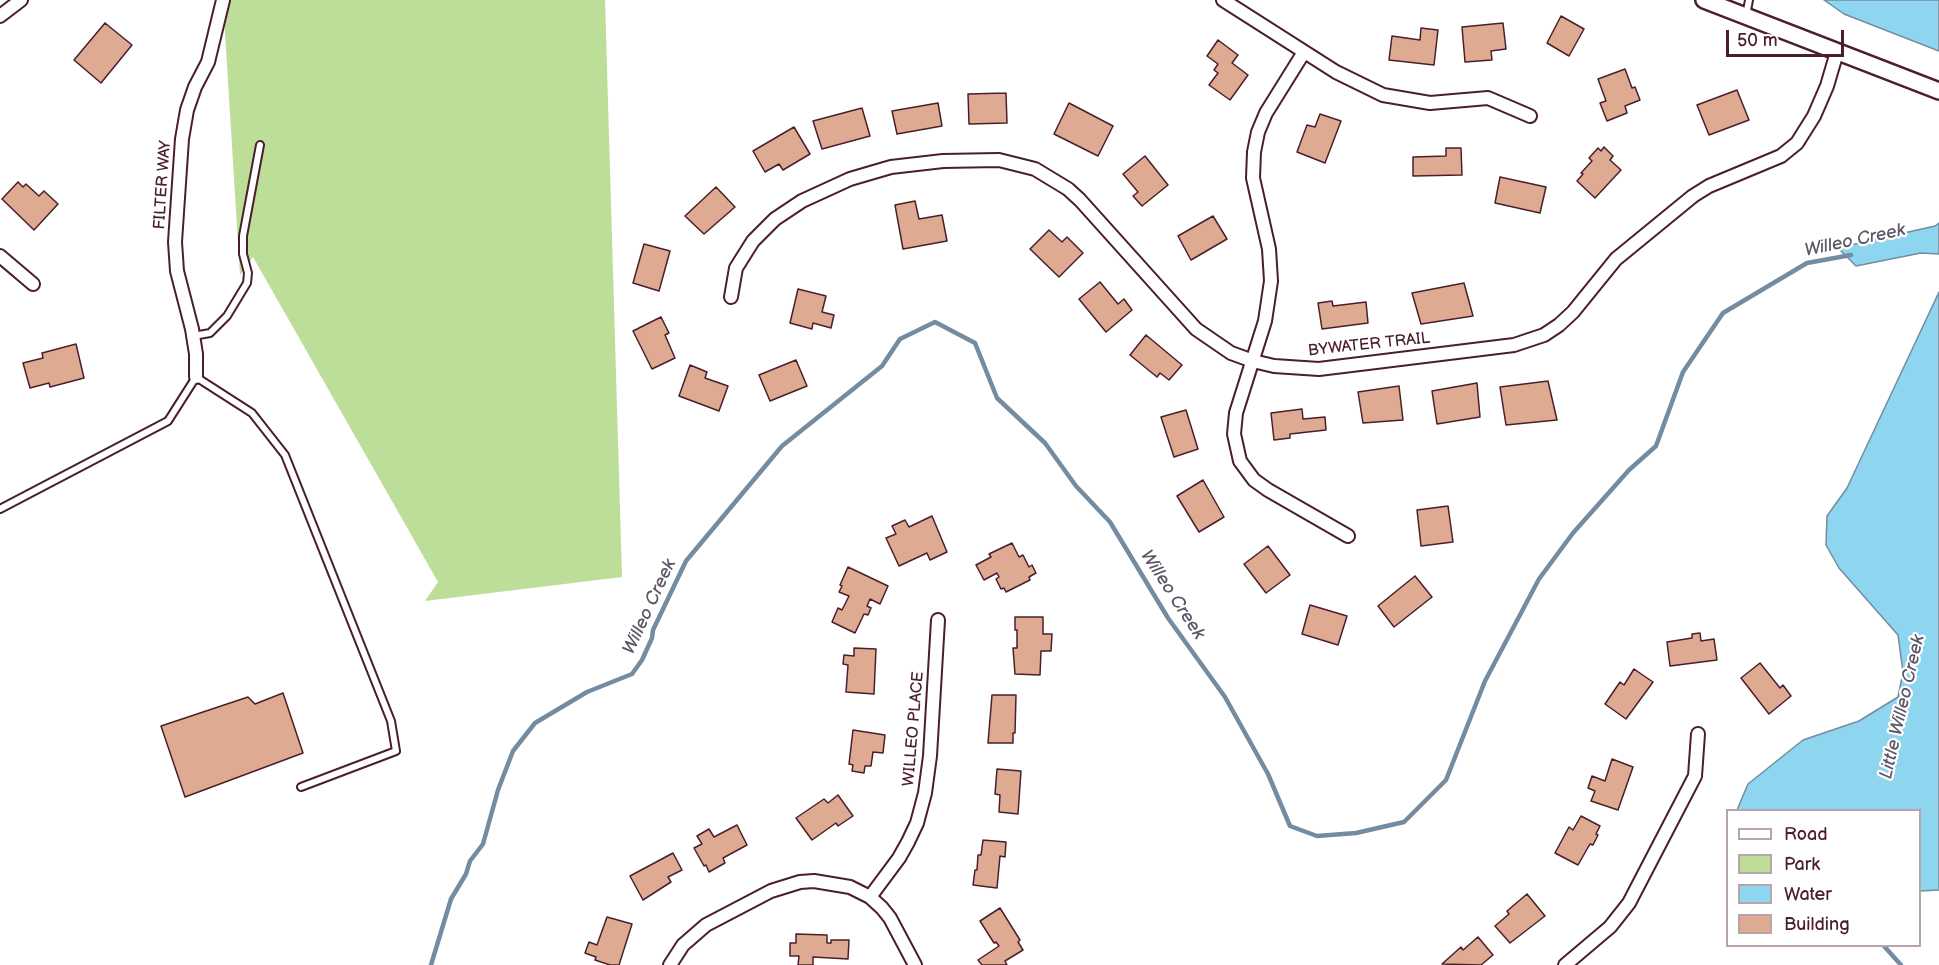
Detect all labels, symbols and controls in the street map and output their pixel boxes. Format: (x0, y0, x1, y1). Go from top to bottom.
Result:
scale bar (1729, 18, 1848, 56)
text: 50 m (1737, 30, 1778, 51)
street label: FILTER WAY (150, 140, 176, 230)
water label: Willeo Creek (1803, 220, 1907, 262)
street label: BYWATER TRAIL (1307, 329, 1431, 361)
water label: Willeo Creek (1135, 546, 1209, 644)
water label: Willeo Creek (619, 556, 681, 658)
water label: Little Willeo Creek (1876, 633, 1930, 781)
street label: WILLEO PLACE (899, 671, 929, 787)
legend (1726, 809, 1921, 947)
text: Road (1784, 824, 1828, 845)
text: Park (1784, 854, 1820, 875)
text: Water (1784, 884, 1832, 905)
text: Building (1784, 914, 1850, 935)

